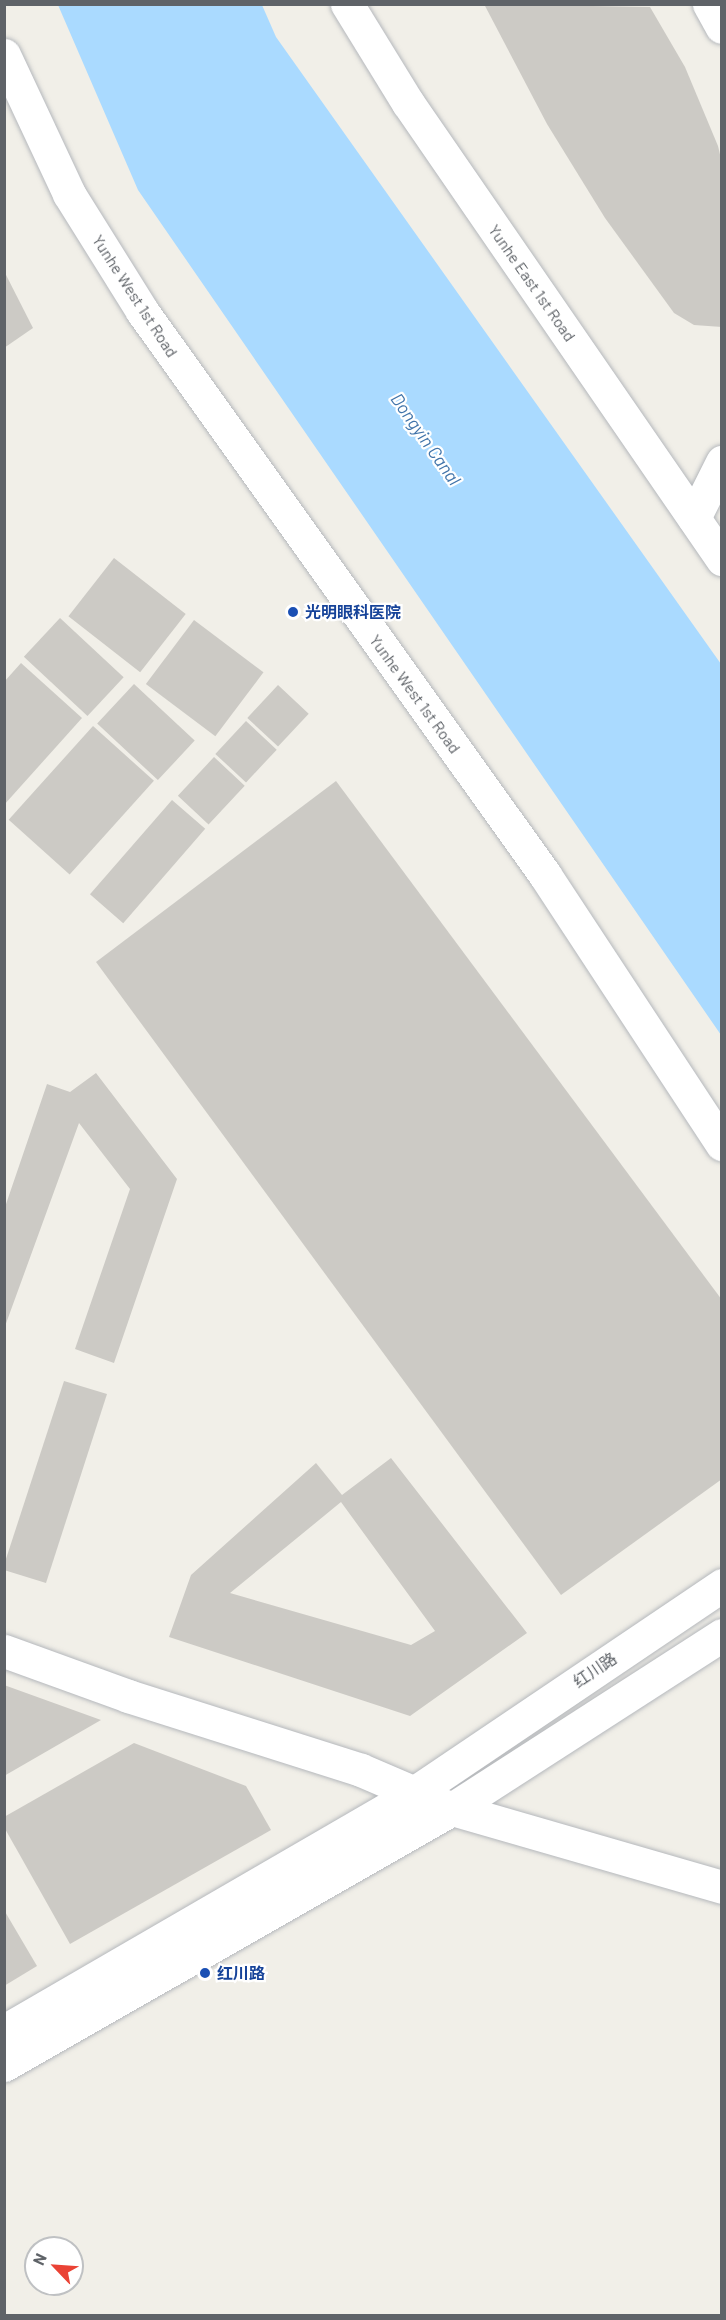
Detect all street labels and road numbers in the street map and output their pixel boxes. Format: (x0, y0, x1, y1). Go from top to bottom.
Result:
street label: Yunhe East 1st Road (484, 221, 580, 345)
street label: Yunhe West 1st Road (88, 231, 182, 361)
street label: Yunhe West 1st Road (365, 631, 465, 757)
street label: 红川路 (570, 1649, 620, 1691)

